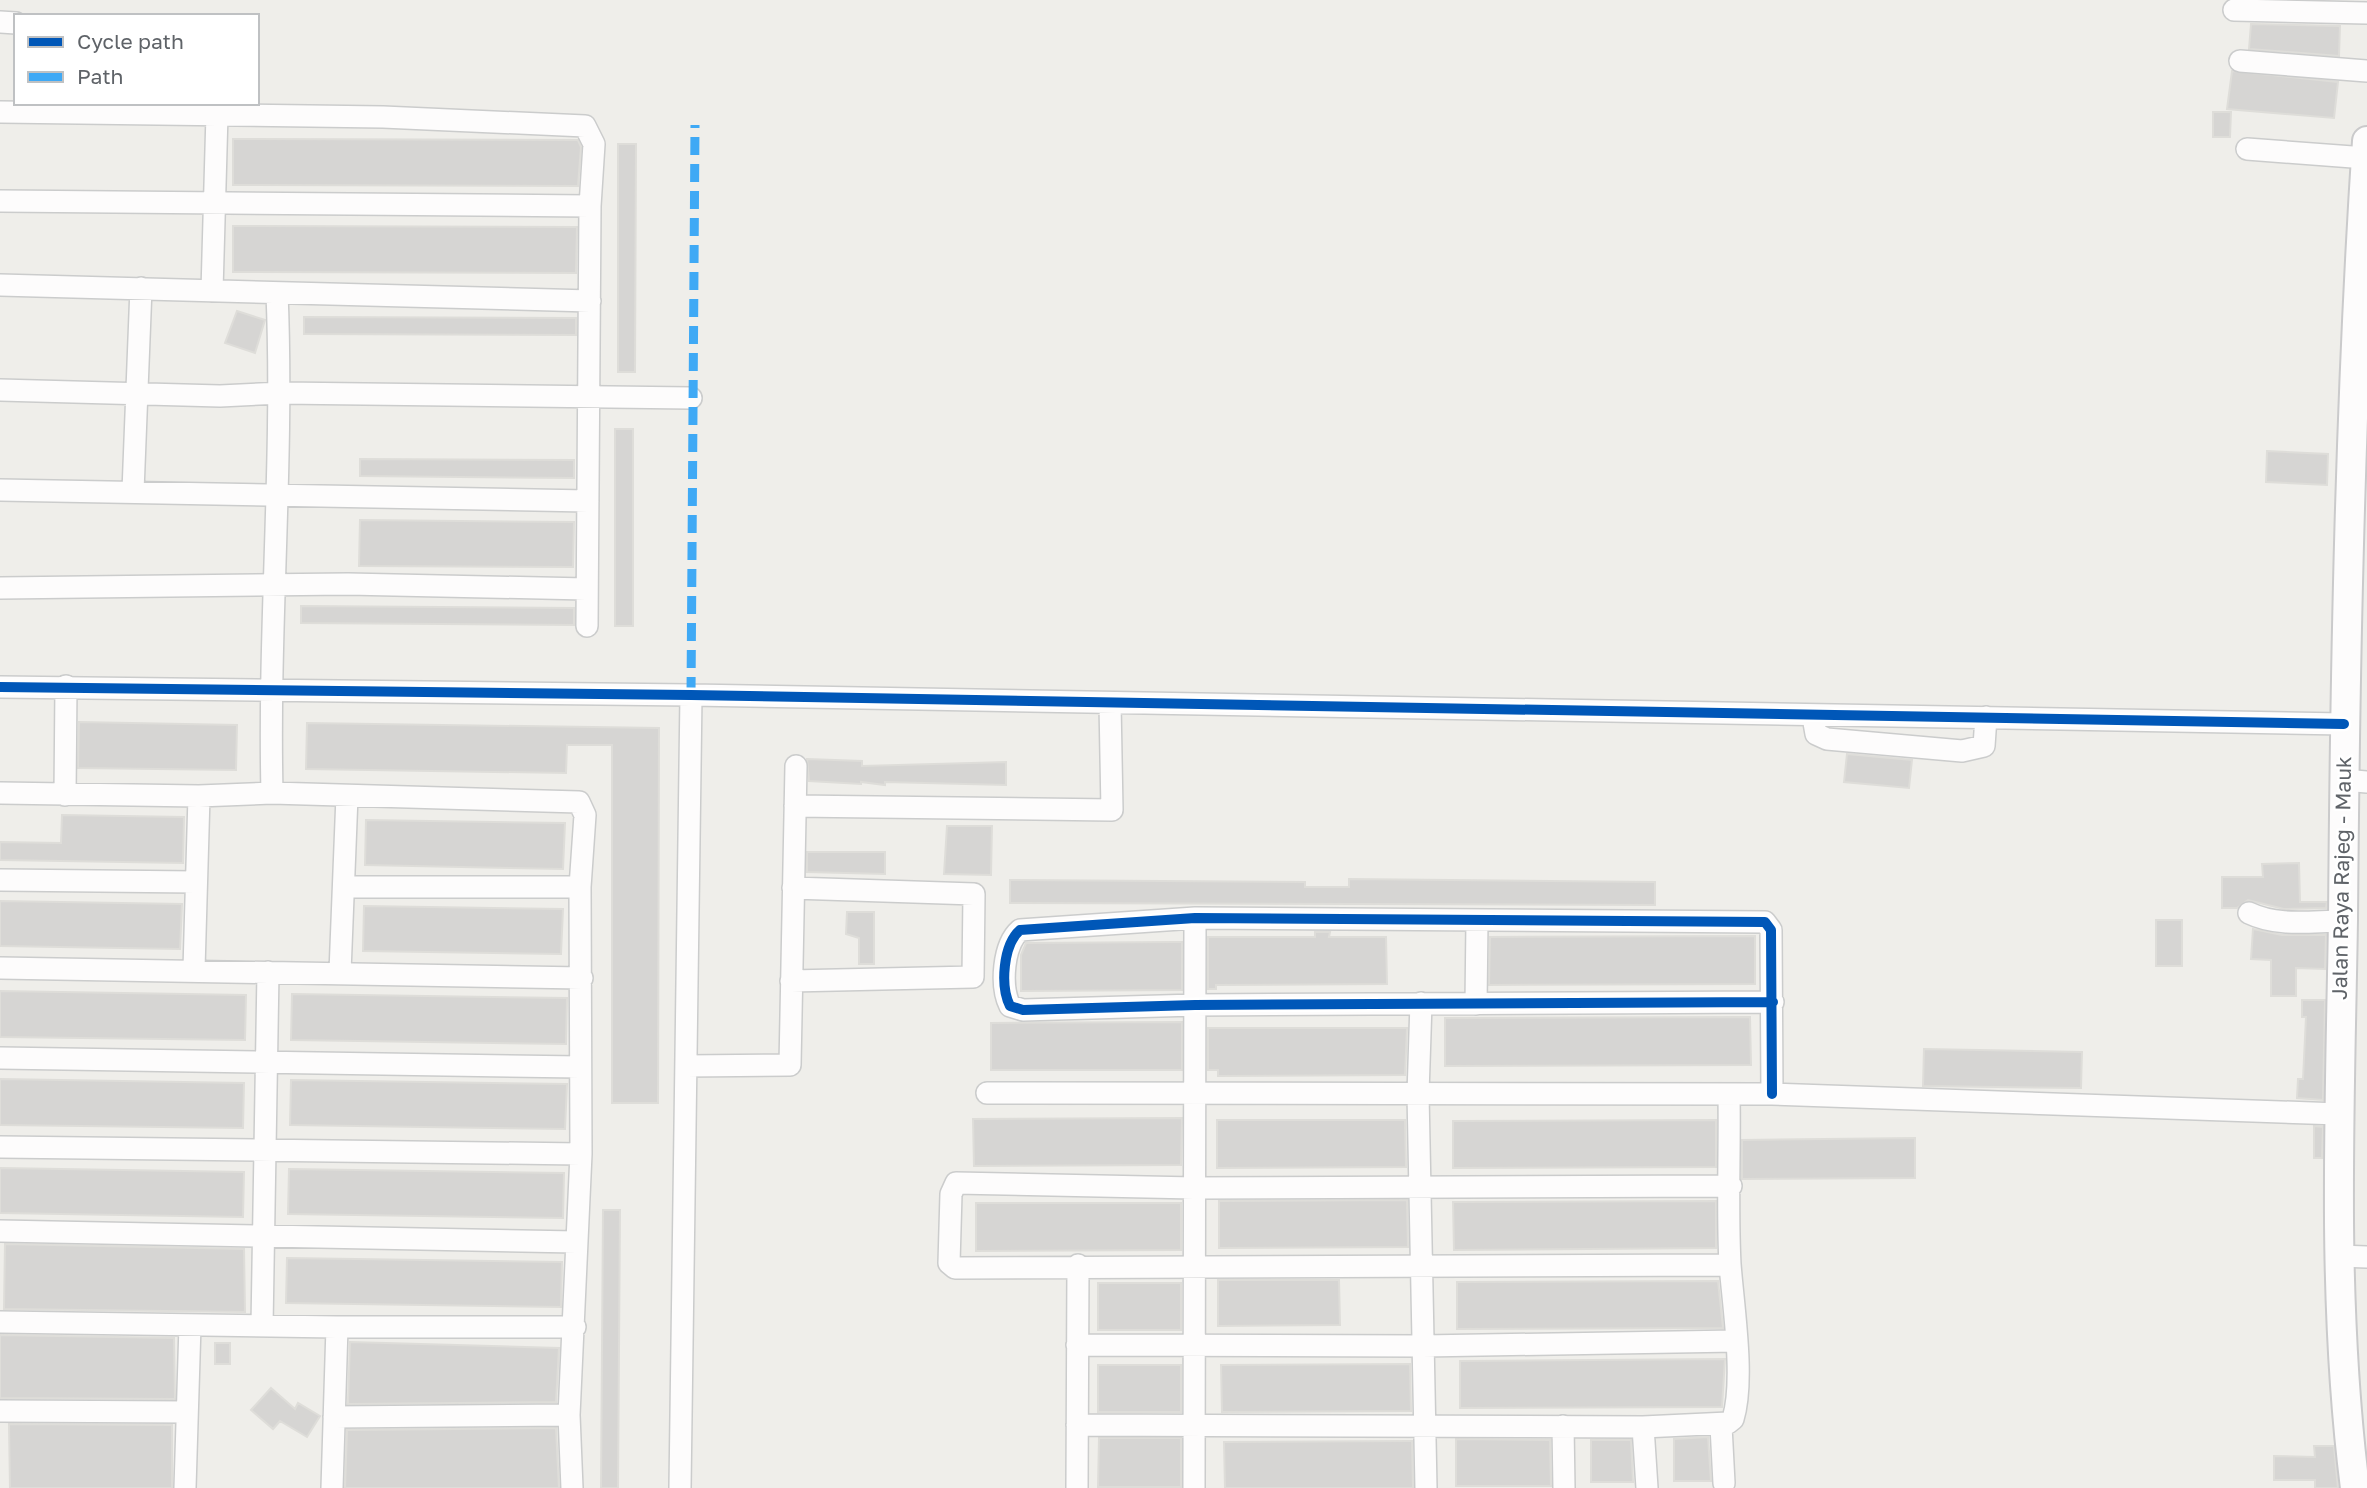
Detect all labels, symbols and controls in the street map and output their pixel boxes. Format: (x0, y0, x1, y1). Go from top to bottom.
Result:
legend (14, 14, 259, 105)
text: Cycle path (77, 28, 184, 54)
text: Path (77, 63, 124, 89)
street label: Jalan Raya Rajeg - Mauk (2326, 756, 2356, 1000)

